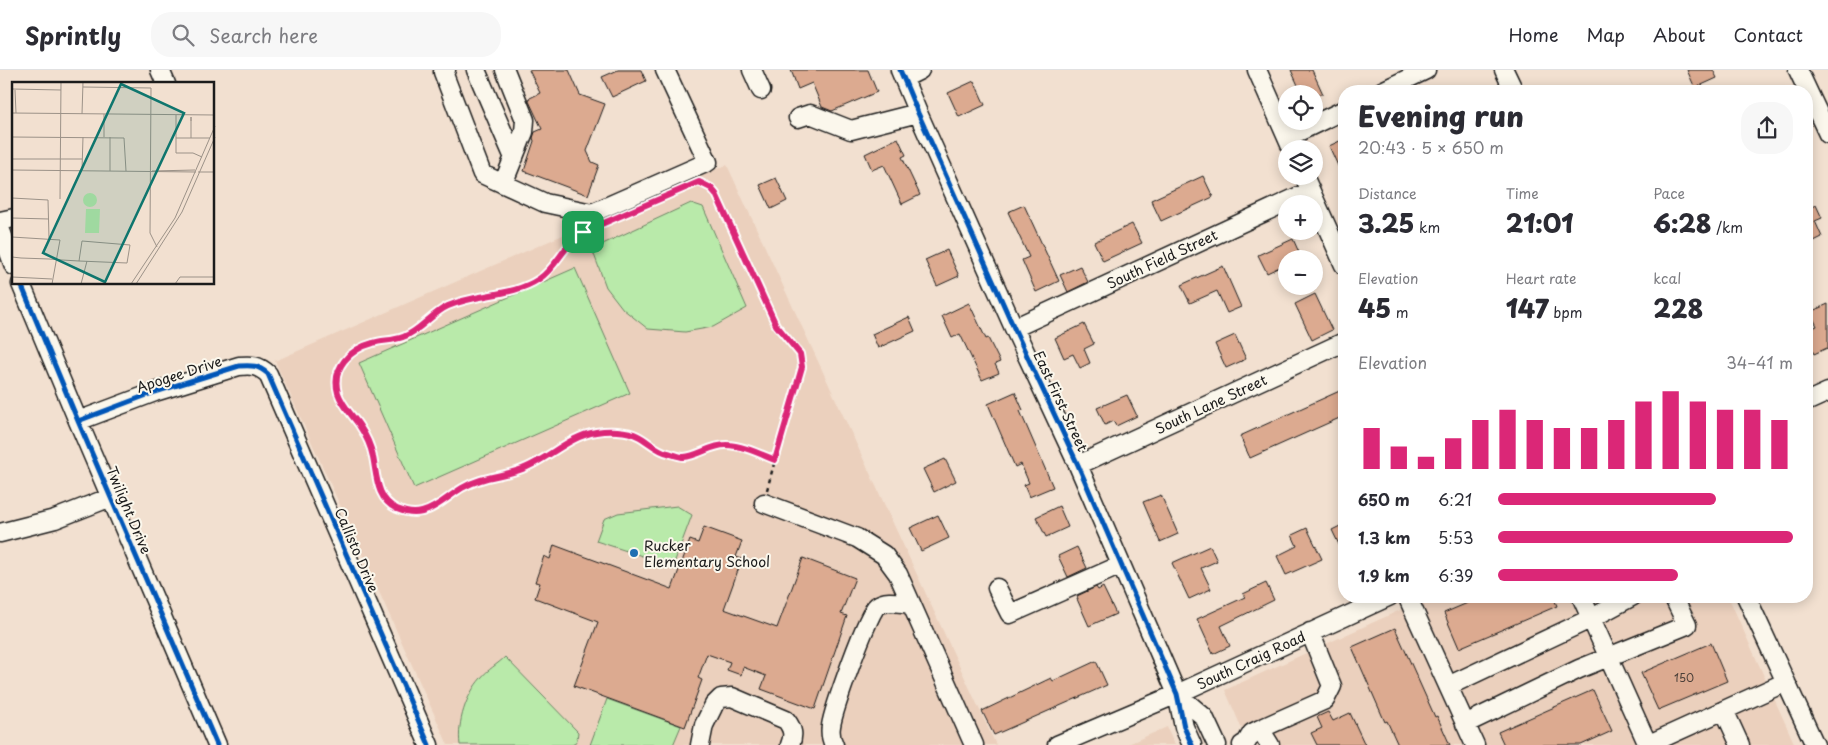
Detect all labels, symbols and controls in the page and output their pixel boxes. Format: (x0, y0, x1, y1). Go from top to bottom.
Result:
search box (151, 12, 501, 57)
text: Sprintly (25, 17, 121, 53)
icon: search (169, 21, 197, 49)
text: Search here (209, 21, 318, 49)
text: Home (1508, 21, 1558, 48)
text: Map (1586, 21, 1625, 48)
text: About (1653, 21, 1705, 48)
text: Contact (1733, 21, 1803, 48)
inset map (12, 82, 215, 285)
map controls (1278, 85, 1323, 295)
button: locate (1278, 85, 1323, 130)
text: Evening run (1358, 94, 1524, 137)
button: share (1741, 102, 1793, 154)
text: 20:43 · 5 × 650 m (1358, 135, 1504, 159)
button: layers (1278, 140, 1323, 185)
text: Distance (1358, 183, 1417, 204)
text: Time (1506, 183, 1539, 204)
text: Pace (1653, 183, 1685, 204)
button: + (1278, 195, 1323, 240)
text: 3.25 (1358, 204, 1415, 242)
text: 21:01 (1506, 204, 1573, 242)
text: 6:28 (1653, 204, 1712, 242)
pin (562, 211, 604, 253)
text: km (1415, 217, 1440, 238)
text: /km (1712, 217, 1743, 238)
icon: arrive (569, 218, 597, 246)
street label: South Field Street (1103, 224, 1221, 294)
button: − (1278, 250, 1323, 295)
text: Elevation (1358, 268, 1418, 289)
text: Heart rate (1506, 268, 1576, 289)
text: kcal (1653, 268, 1681, 289)
text: 45 (1358, 289, 1391, 327)
text: 147 (1506, 289, 1549, 327)
text: 228 (1653, 289, 1703, 327)
text: m (1391, 302, 1408, 323)
text: bpm (1549, 302, 1582, 323)
street label: East First Street (1028, 347, 1094, 455)
street label: Apogee Drive (134, 350, 224, 398)
text: Elevation (1358, 350, 1427, 374)
text: 34–41 m (1726, 350, 1793, 374)
street label: South Lane Street (1152, 369, 1270, 439)
street label: Twilight Drive (101, 463, 157, 557)
text: 650 m (1358, 487, 1410, 511)
text: 6:21 (1438, 487, 1472, 511)
street label: Callisto Drive (330, 504, 385, 596)
text: 1.3 km (1358, 525, 1410, 549)
text: 5:53 (1438, 525, 1473, 549)
place label: Rucker Elementary School (644, 535, 770, 572)
marker: Rucker Elementary School (628, 547, 640, 559)
text: 1.9 km (1358, 563, 1410, 587)
text: 6:39 (1438, 563, 1473, 587)
street label: South Craig Road (1193, 626, 1309, 694)
house number: 150 (1674, 669, 1694, 686)

